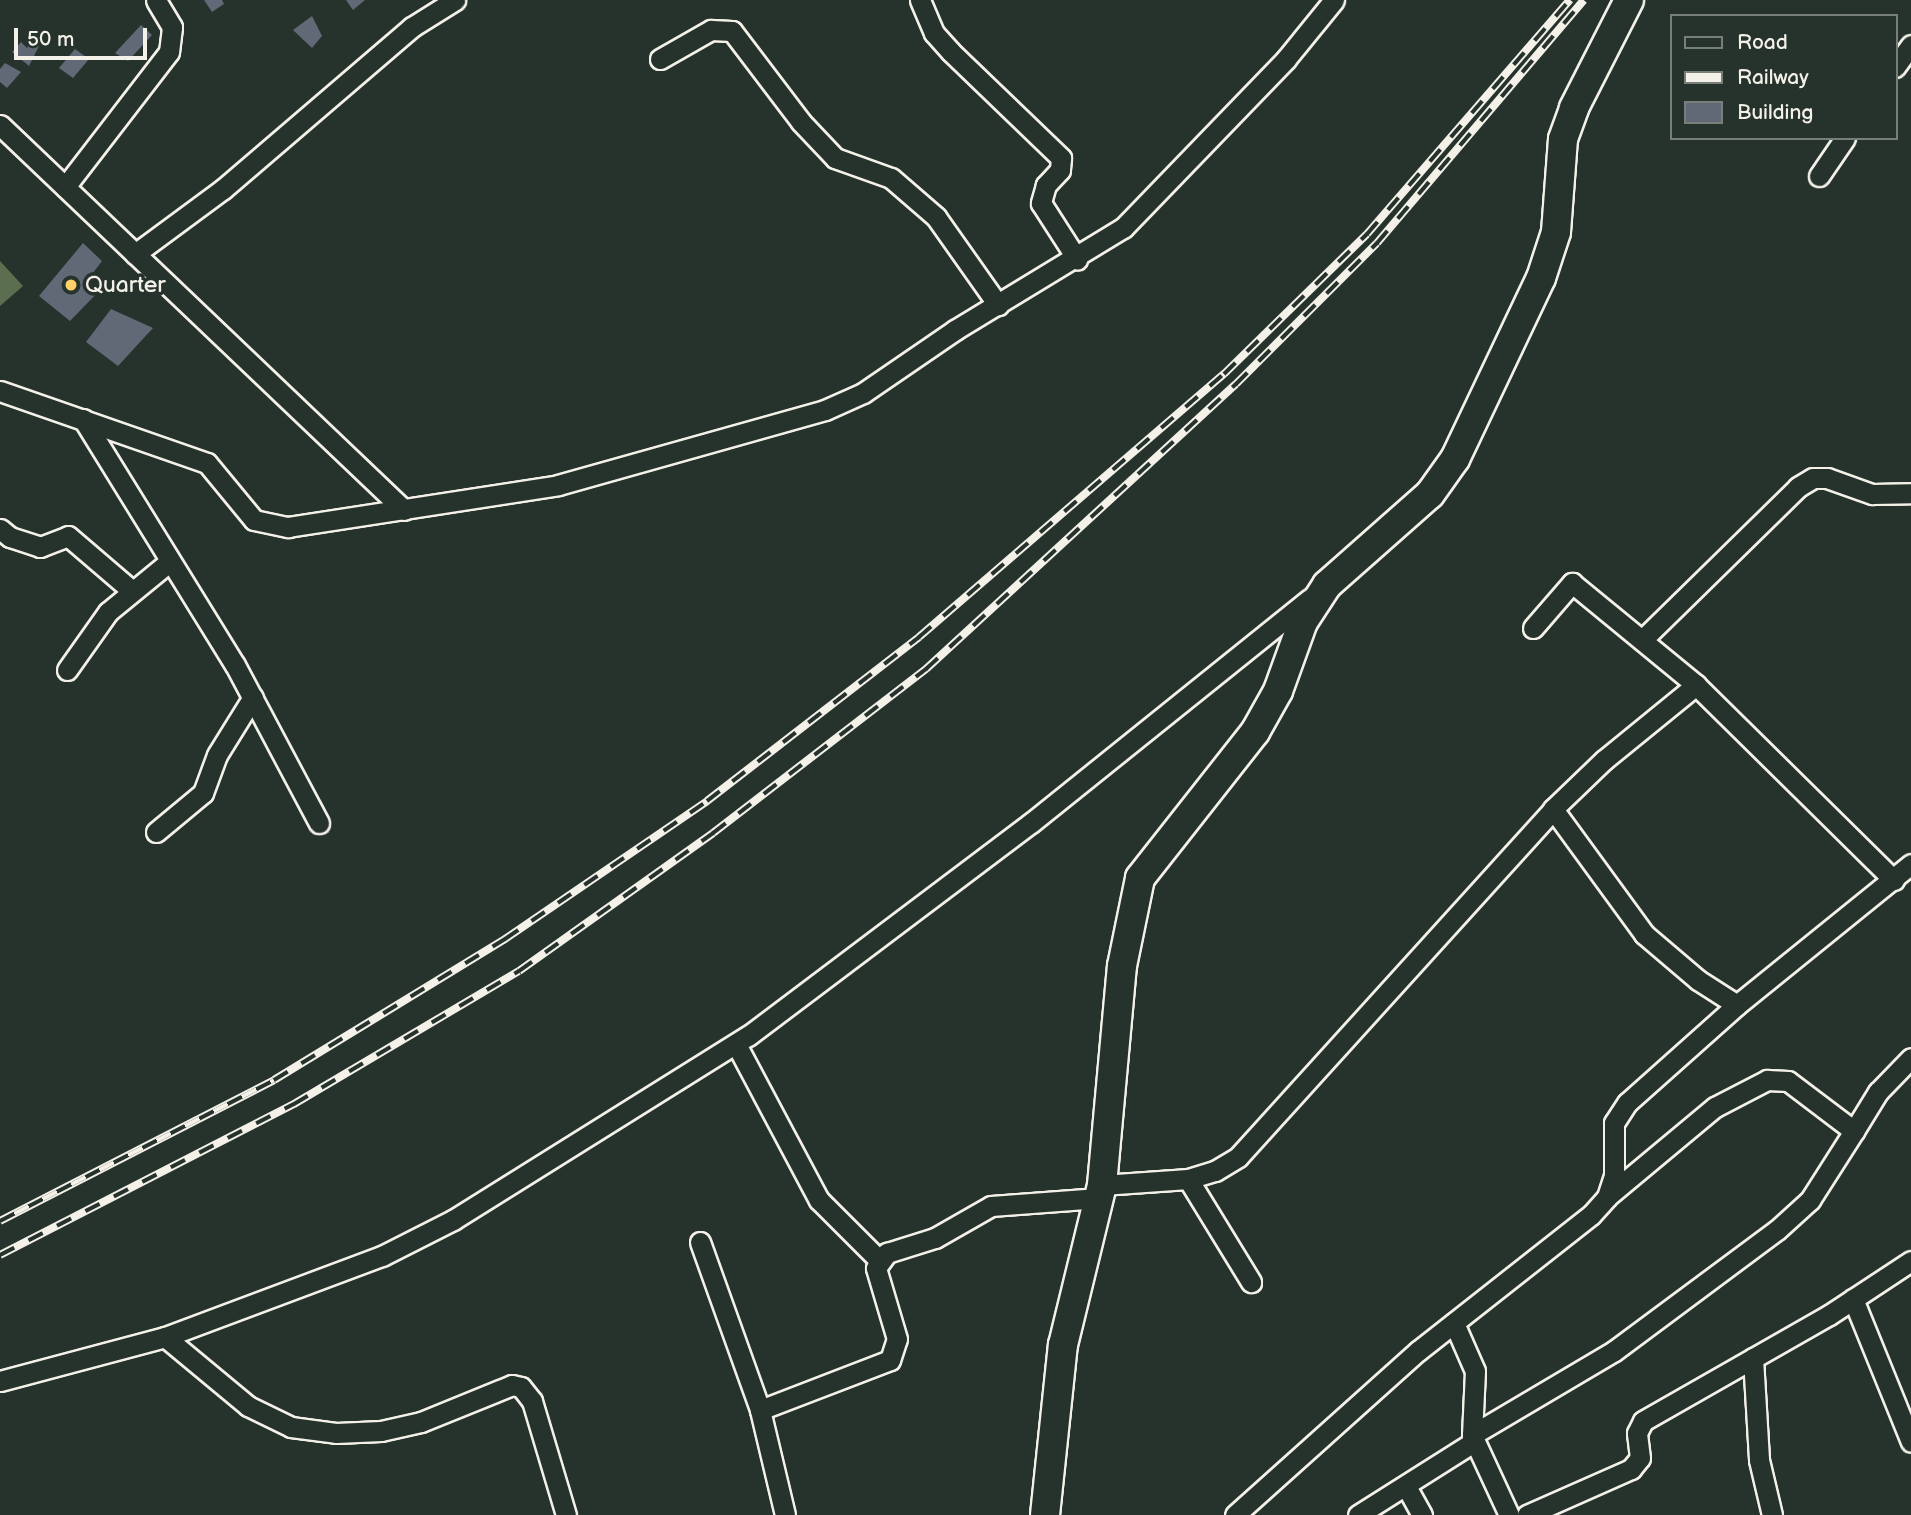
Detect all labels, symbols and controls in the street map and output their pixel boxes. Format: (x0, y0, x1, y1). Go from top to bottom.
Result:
scale bar (18, 14, 150, 58)
legend (1670, 14, 1897, 140)
text: 50 m (27, 27, 74, 52)
text: Road (1737, 30, 1788, 55)
text: Railway (1737, 65, 1809, 90)
text: Building (1737, 100, 1813, 125)
place label: Quarter (85, 271, 166, 299)
marker: Quarter (63, 277, 79, 293)

